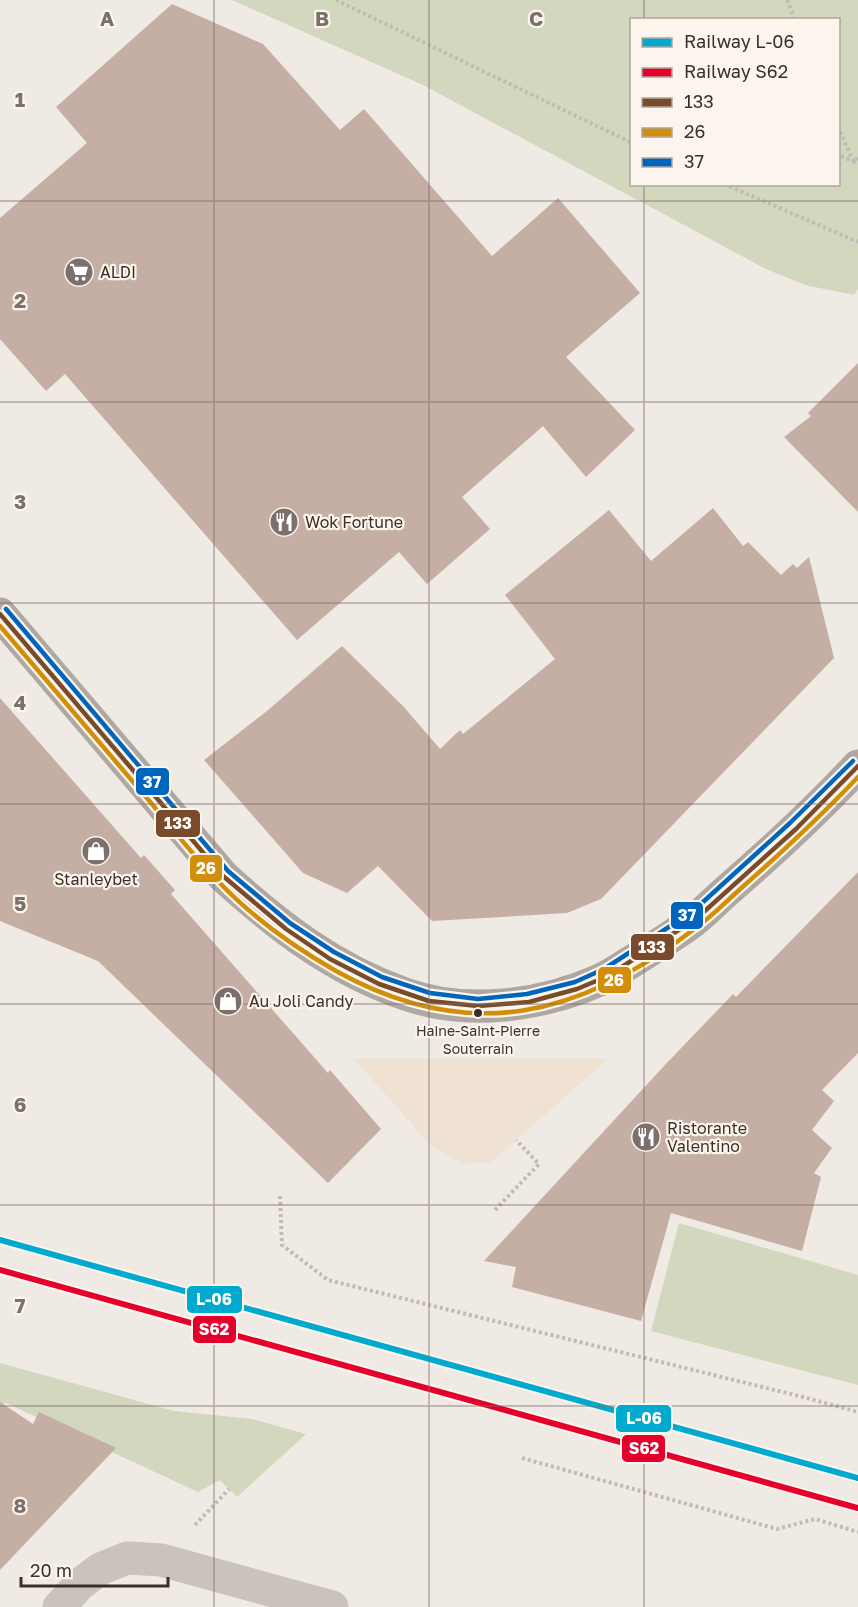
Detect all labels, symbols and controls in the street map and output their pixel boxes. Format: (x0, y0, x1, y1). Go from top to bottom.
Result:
text: A (100, 6, 114, 30)
text: B (315, 6, 329, 30)
text: C (529, 6, 543, 30)
legend (630, 18, 840, 186)
text: Railway L-06 (684, 30, 794, 52)
text: Railway S62 (684, 60, 788, 82)
text: 1 (15, 87, 25, 111)
text: 133 (684, 90, 714, 112)
text: 26 (684, 120, 705, 142)
text: 37 (684, 150, 704, 172)
supermarket icon: ALDI (63, 256, 95, 288)
place label: ALDI (100, 262, 136, 282)
text: 2 (14, 288, 26, 312)
text: 3 (14, 489, 26, 513)
restaurant icon: Wok Fortune (268, 506, 300, 538)
place label: Wok Fortune (305, 512, 403, 532)
text: 4 (14, 690, 26, 714)
line badge: 37 (135, 767, 170, 796)
text: 37 (143, 772, 162, 792)
line badge: 133 (155, 809, 201, 838)
text: 133 (164, 813, 192, 833)
shop icon: Stanleybet (80, 835, 112, 867)
line badge: 26 (189, 854, 223, 883)
text: 26 (196, 858, 216, 878)
place label: Stanleybet (54, 869, 138, 889)
text: 5 (14, 891, 26, 915)
line badge: 37 (670, 901, 704, 930)
text: 37 (678, 905, 697, 925)
line badge: 133 (630, 933, 675, 961)
text: 133 (638, 937, 666, 957)
line badge: 26 (597, 966, 632, 994)
text: 26 (604, 970, 624, 990)
shop icon: Au Joli Candy (212, 985, 244, 1017)
place label: Au Joli Candy (249, 991, 354, 1011)
marker: Haine-Saint-Pierre Souterrain (472, 1007, 484, 1019)
place label: Haine-Saint-Pierre Souterrain (416, 1022, 540, 1057)
text: 6 (14, 1092, 26, 1116)
place label: Ristorante Valentino (667, 1118, 747, 1156)
restaurant icon: Ristorante Valentino (630, 1121, 662, 1153)
line badge: L-06 (186, 1285, 243, 1314)
text: L-06 (196, 1289, 232, 1309)
text: 7 (15, 1293, 26, 1317)
line badge: S62 (192, 1315, 237, 1344)
text: S62 (199, 1319, 230, 1339)
line badge: L-06 (615, 1404, 672, 1433)
text: L-06 (626, 1408, 662, 1428)
line badge: S62 (621, 1434, 666, 1463)
text: S62 (629, 1438, 660, 1458)
text: 8 (14, 1493, 26, 1517)
scale bar (21, 1550, 168, 1588)
text: 20 m (30, 1559, 72, 1581)

